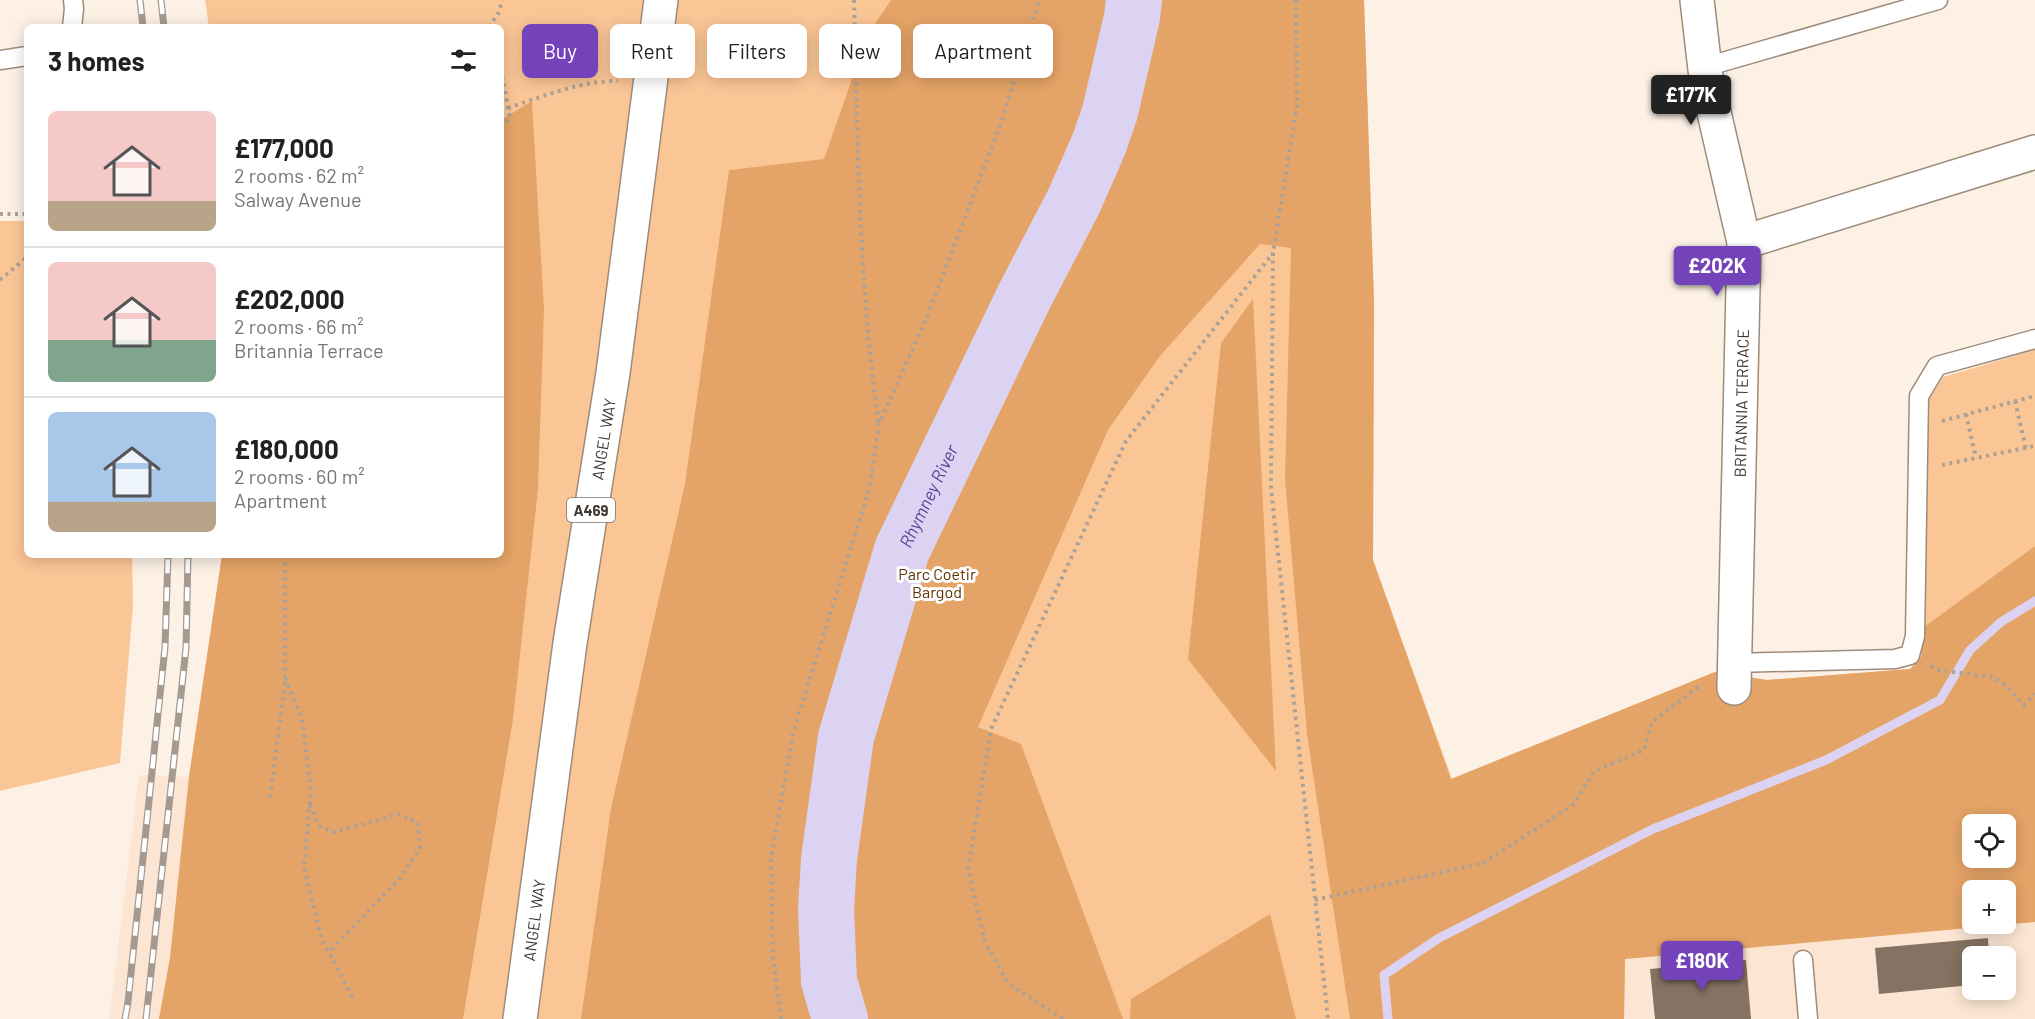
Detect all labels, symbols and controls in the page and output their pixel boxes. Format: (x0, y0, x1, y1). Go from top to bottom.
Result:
chip: Buy (522, 24, 598, 78)
chip: Rent (610, 24, 695, 78)
chip: Filters (707, 24, 807, 78)
chip: New (819, 24, 901, 78)
chip: Apartment (913, 24, 1053, 78)
icon: filters (447, 44, 480, 77)
text: 3 homes (48, 45, 145, 76)
pin: £177K (1649, 75, 1733, 126)
text: £177K (1665, 82, 1717, 106)
text: £177,000 (234, 132, 334, 163)
icon: home (96, 135, 168, 207)
text: 2 rooms · 62 m² (234, 163, 364, 187)
text: Salway Avenue (234, 187, 362, 211)
pin: £202K (1675, 246, 1759, 297)
text: £202K (1688, 253, 1746, 277)
text: £202,000 (234, 283, 345, 314)
icon: home (96, 286, 168, 358)
text: 2 rooms · 66 m² (234, 314, 364, 338)
street label: BRITANNIA TERRACE (1729, 329, 1752, 477)
text: Britannia Terrace (234, 338, 384, 362)
street label: ANGEL WAY (587, 397, 618, 481)
text: £180,000 (234, 433, 339, 464)
icon: home (96, 436, 168, 508)
water label: Rhymney River (894, 441, 962, 551)
text: 2 rooms · 60 m² (234, 464, 365, 488)
text: Apartment (234, 488, 327, 512)
road number: A469 (567, 498, 615, 522)
park label: Parc Coetir Bargod (898, 564, 976, 601)
map controls (1962, 814, 2016, 1000)
button: locate (1962, 814, 2016, 868)
street label: ANGEL WAY (518, 878, 548, 962)
button: + (1962, 880, 2016, 934)
pin: £180K (1660, 941, 1744, 992)
button: − (1962, 946, 2016, 1000)
text: £180K (1675, 948, 1729, 972)

